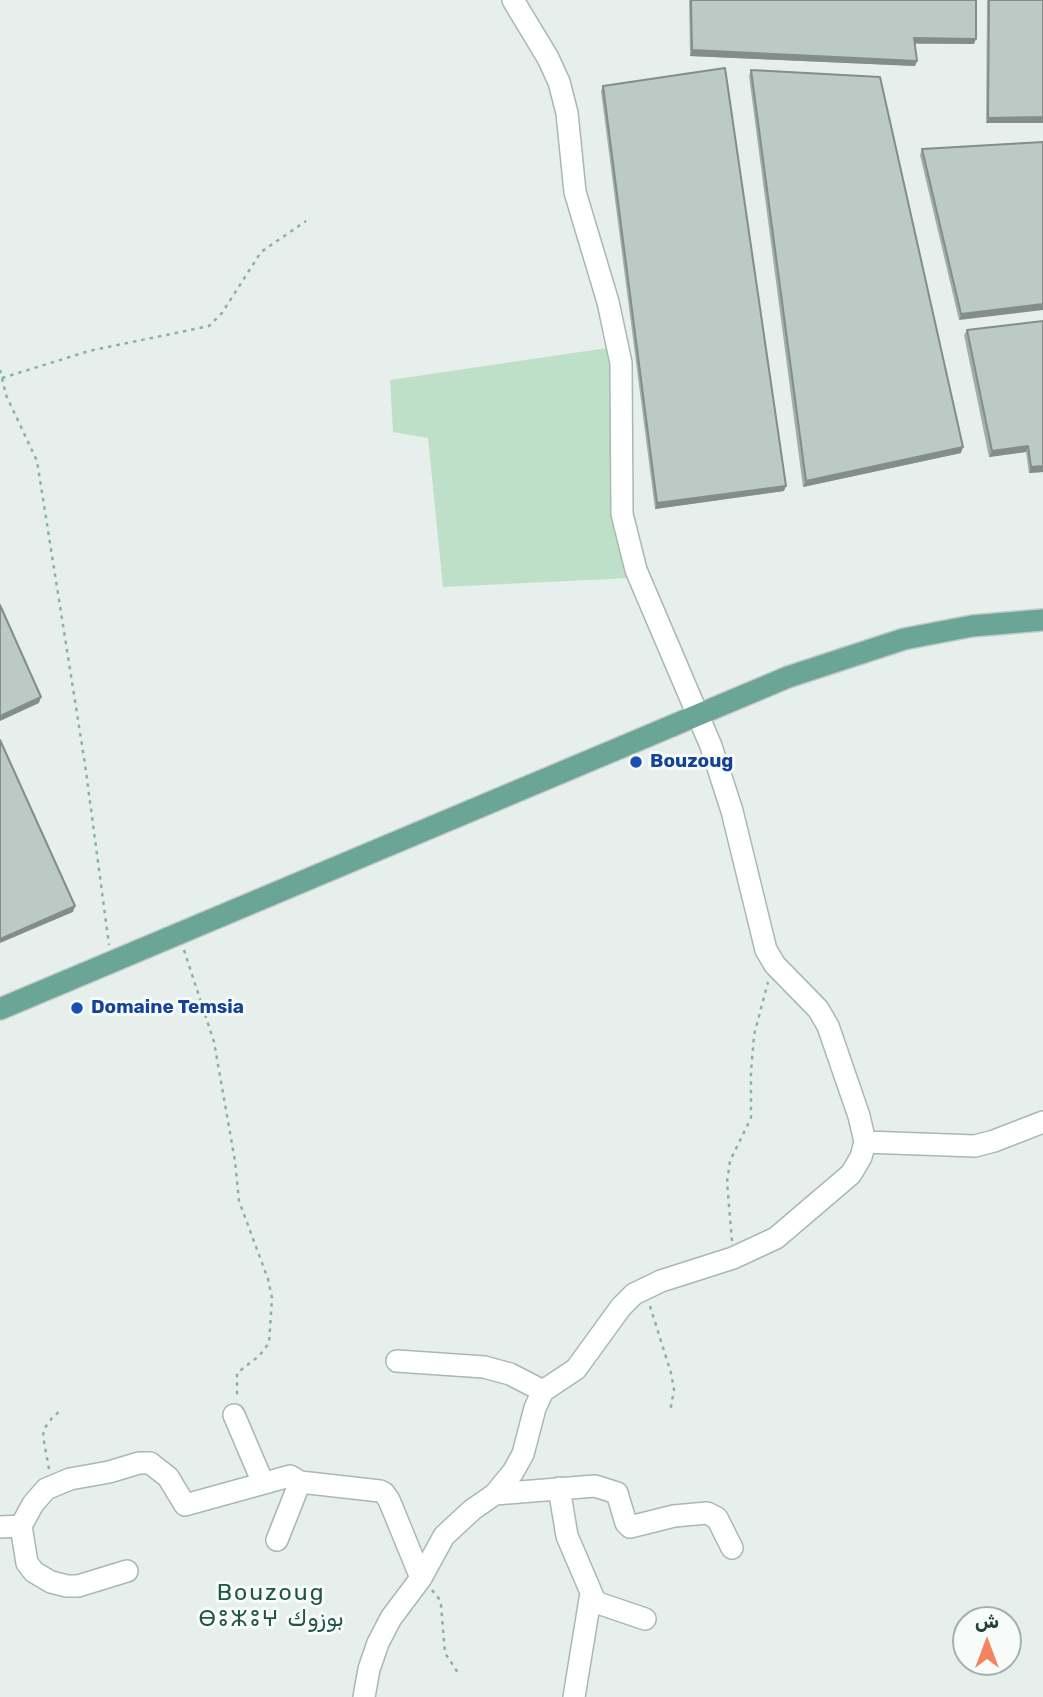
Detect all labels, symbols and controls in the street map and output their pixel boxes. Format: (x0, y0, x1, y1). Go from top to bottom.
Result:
place label: Bouzoug (650, 751, 733, 773)
marker: Bouzoug (628, 754, 644, 770)
place label: Domaine Temsia (91, 997, 244, 1019)
marker: Domaine Temsia (69, 1000, 85, 1016)
district label: Bouzoug ⴱⵓⵣⵓⵖ بوزوك (204, 1579, 338, 1633)
north arrow (952, 1606, 1022, 1676)
text: ش (975, 1610, 999, 1633)

